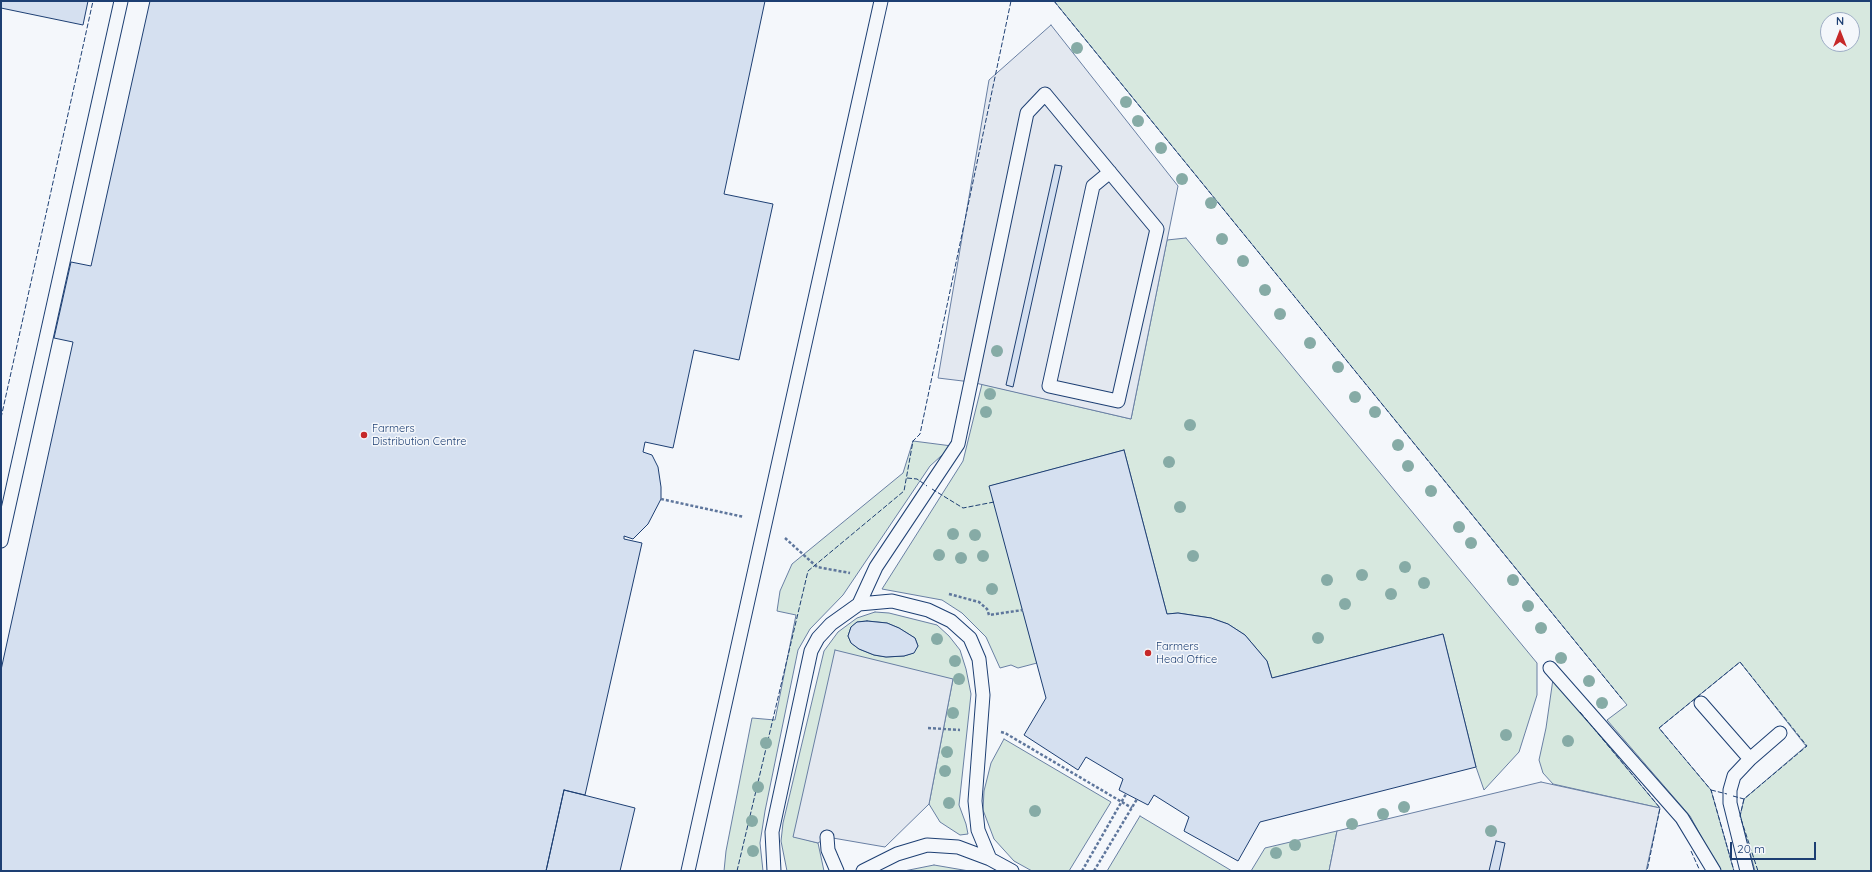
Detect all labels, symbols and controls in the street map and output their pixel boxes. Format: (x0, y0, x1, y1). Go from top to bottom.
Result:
north arrow (1820, 12, 1860, 52)
text: N (1836, 14, 1844, 28)
place label: Farmers Distribution Centre (372, 422, 466, 448)
marker: Farmers Distribution Centre (359, 430, 369, 440)
place label: Farmers Head Office (1156, 640, 1217, 666)
marker: Farmers Head Office (1143, 648, 1153, 658)
scale bar (1732, 834, 1818, 860)
text: 20 m (1737, 841, 1765, 856)

